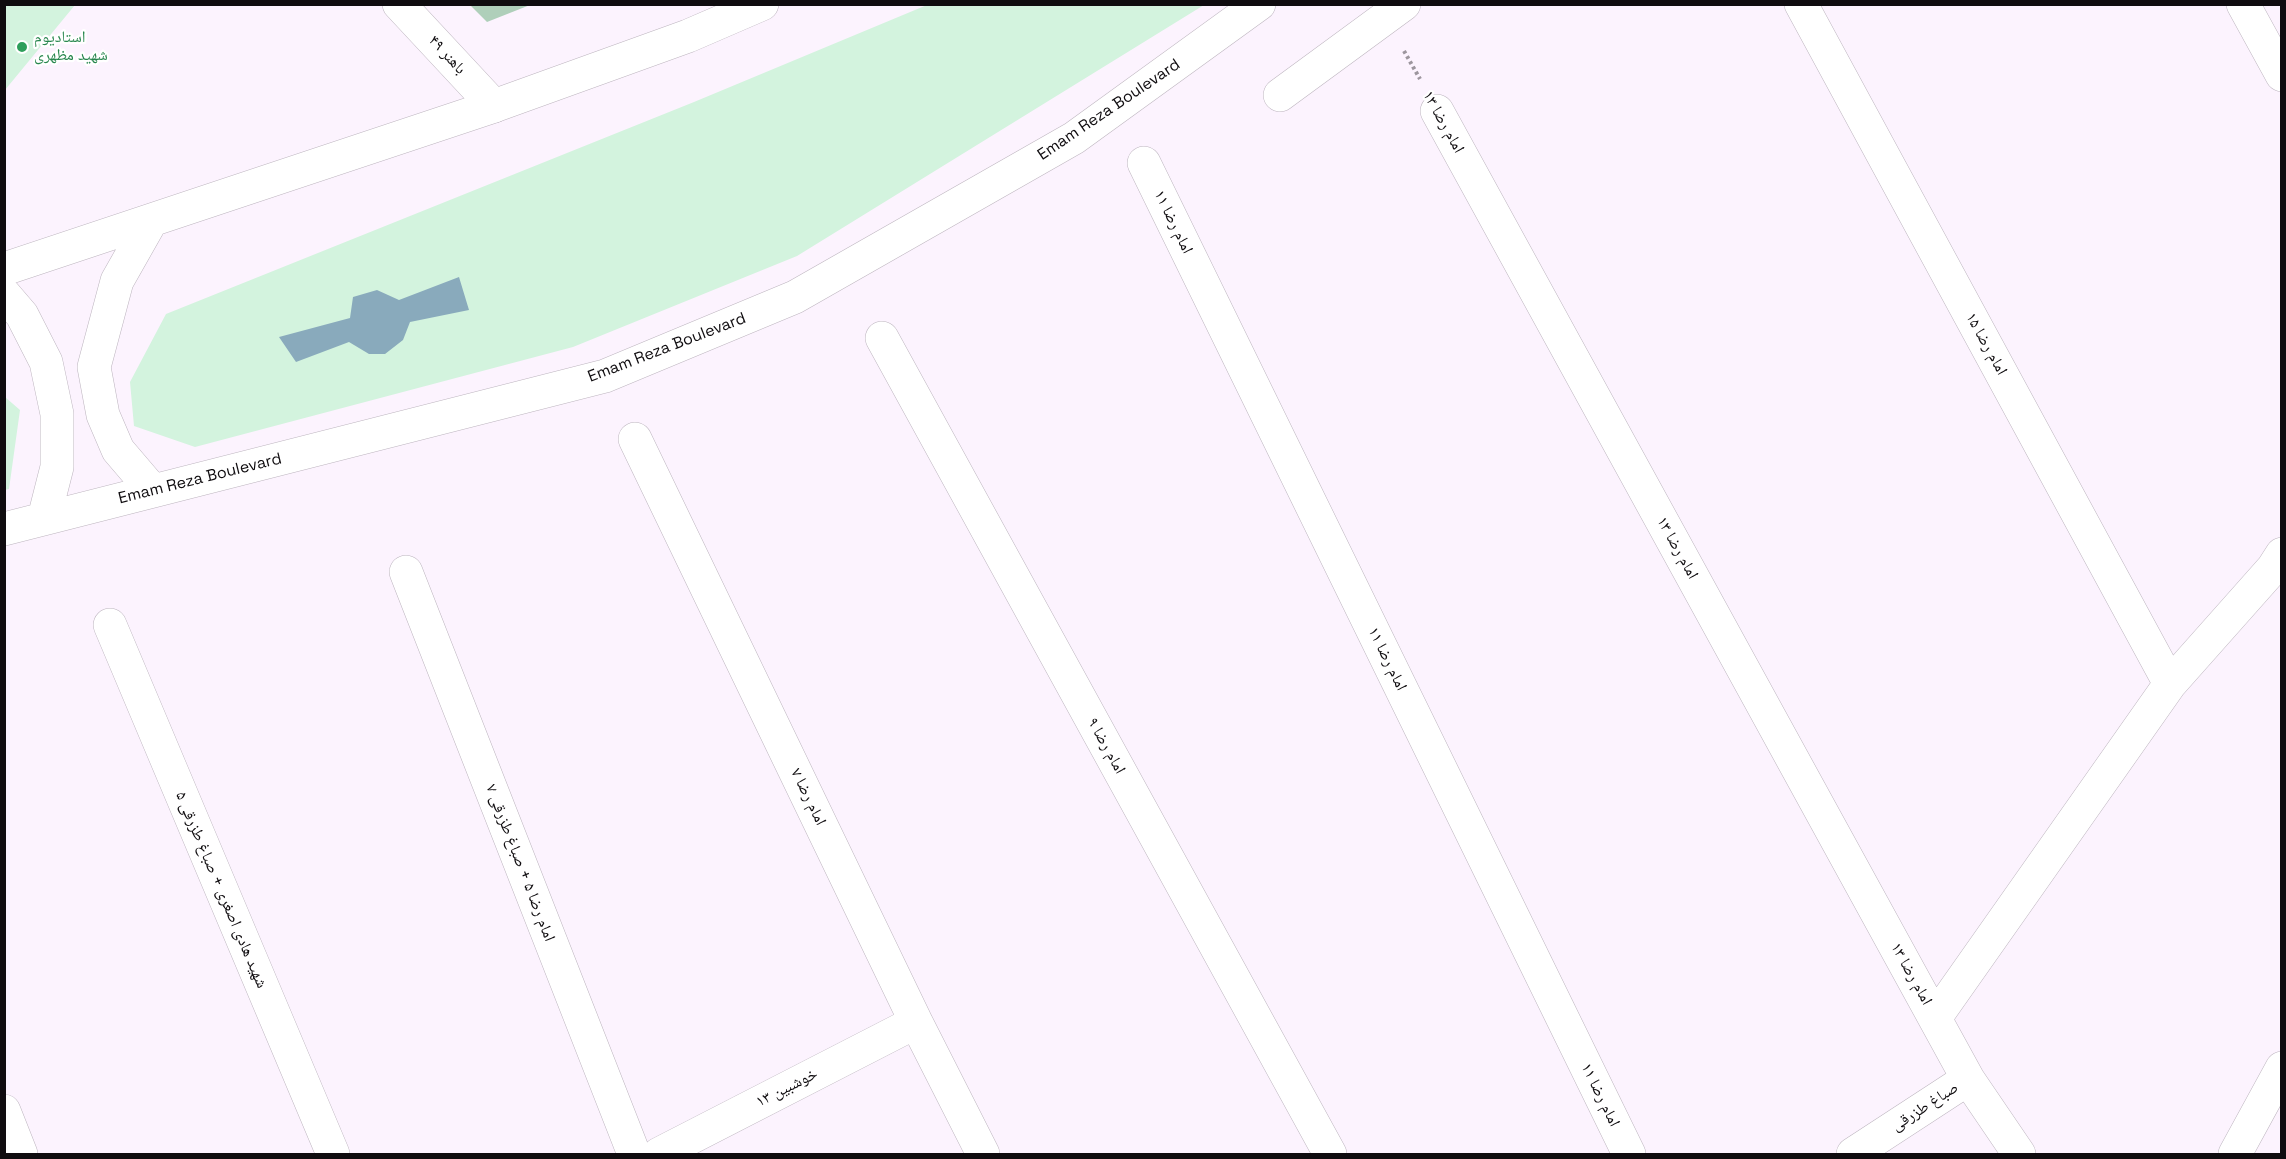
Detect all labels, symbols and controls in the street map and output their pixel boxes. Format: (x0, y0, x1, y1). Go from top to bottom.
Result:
place label: استادیوم شهید مظهری (34, 28, 108, 66)
street label: باهنر ۴۹ (424, 32, 470, 78)
marker: استادیوم شهید مظهری (15, 40, 29, 54)
street label: Emam Reza Boulevard (1034, 55, 1184, 165)
street label: امام رضا ۱۳ (1418, 87, 1468, 157)
street label: امام رضا ۱۱ (1149, 187, 1197, 257)
street label: Emam Reza Boulevard (585, 309, 749, 387)
street label: امام رضا ۱۵ (1961, 309, 2011, 379)
street label: Emam Reza Boulevard (116, 449, 284, 509)
street label: امام رضا ۱۳ (1652, 513, 1702, 583)
street label: امام رضا ۱۱ (1363, 624, 1411, 694)
street label: امام رضا ۹ (1083, 715, 1129, 777)
street label: امام رضا ۷ (786, 765, 830, 829)
street label: امام رضا ۵ + صباغ طزرقی ۷ (481, 782, 559, 944)
street label: شهید هادی اصغری + صباغ طزرقی ۵ (171, 789, 271, 991)
street label: امام رضا ۱۳ (1886, 939, 1936, 1009)
street label: امام رضا ۱۱ (1576, 1060, 1624, 1130)
street label: خوشبین ۱۳ (753, 1064, 821, 1112)
street label: صباغ طزرقی (1888, 1078, 1962, 1136)

